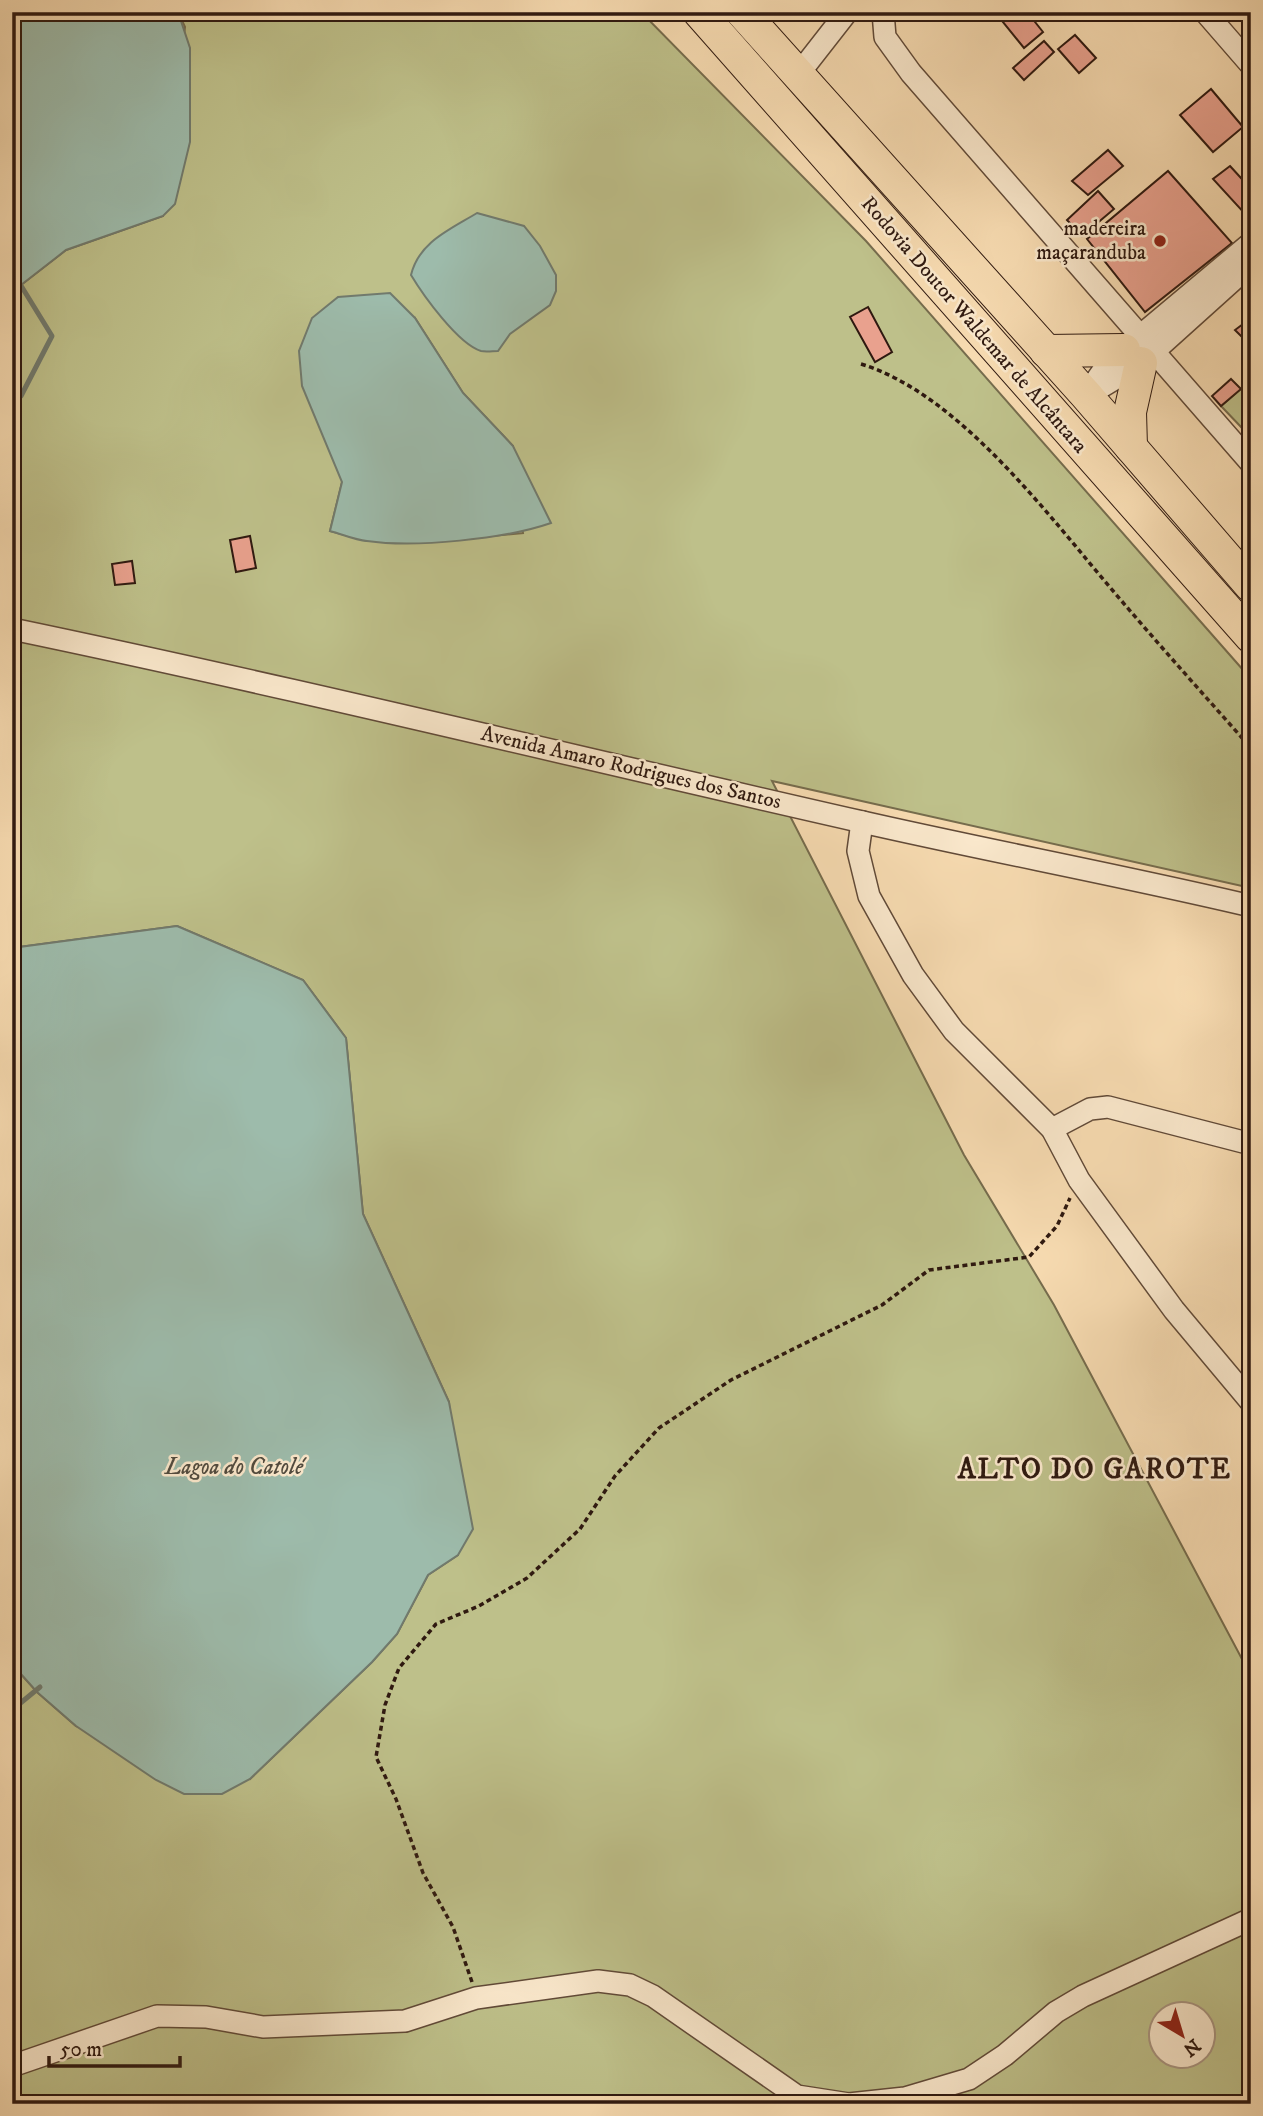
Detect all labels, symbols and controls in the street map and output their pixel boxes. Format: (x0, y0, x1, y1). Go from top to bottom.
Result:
street label: Rodovia Doutor Waldemar de Alcântara (855, 191, 1093, 459)
place label: madereira maçaranduba (1036, 216, 1146, 266)
marker: madereira maçaranduba (1152, 233, 1168, 249)
street label: Avenida Amaro Rodrigues dos Santos (478, 721, 784, 815)
district label: ALTO DO GAROTE (957, 1452, 1232, 1487)
water label: Lagoa do Catolé (163, 1453, 307, 1482)
north arrow (1148, 2000, 1218, 2070)
scale bar (49, 2025, 180, 2069)
text: N (1178, 2033, 1205, 2061)
text: 50 m (60, 2037, 102, 2063)

